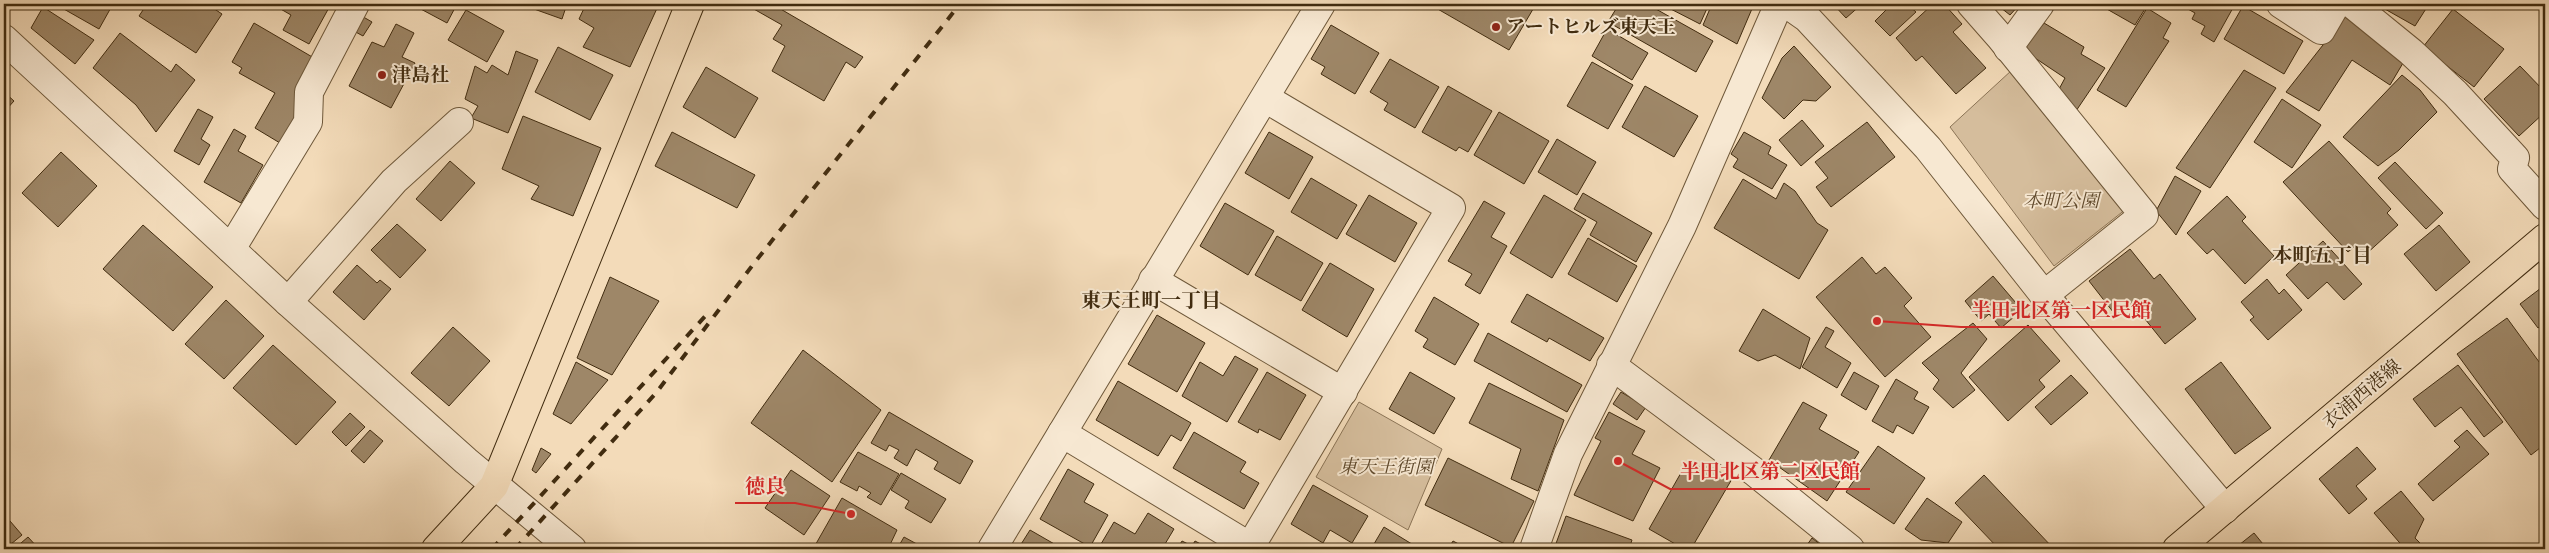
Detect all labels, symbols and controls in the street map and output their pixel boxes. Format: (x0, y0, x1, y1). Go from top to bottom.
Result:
place label: アートヒルズ東天王 (1506, 16, 1676, 38)
marker: アートヒルズ東天王 (1490, 21, 1502, 33)
place label: 津島社 (392, 64, 449, 86)
marker: 津島社 (376, 69, 388, 81)
park label: 本町公園 (2023, 190, 2102, 212)
district label: 本町五丁目 (2272, 244, 2372, 267)
district label: 東天王町一丁目 (1081, 289, 1221, 312)
callout: 半田北区第一区民館 (1961, 292, 2161, 327)
text: 半田北区第一区民館 (1971, 299, 2151, 322)
street label: 衣浦西港線 (2319, 355, 2405, 433)
callout: 半田北区第二区民館 (1670, 454, 1870, 489)
park label: 東天王街園 (1338, 456, 1436, 478)
text: 半田北区第二区民館 (1680, 460, 1860, 483)
callout: 徳良 (735, 468, 795, 503)
text: 徳良 (745, 475, 785, 498)

